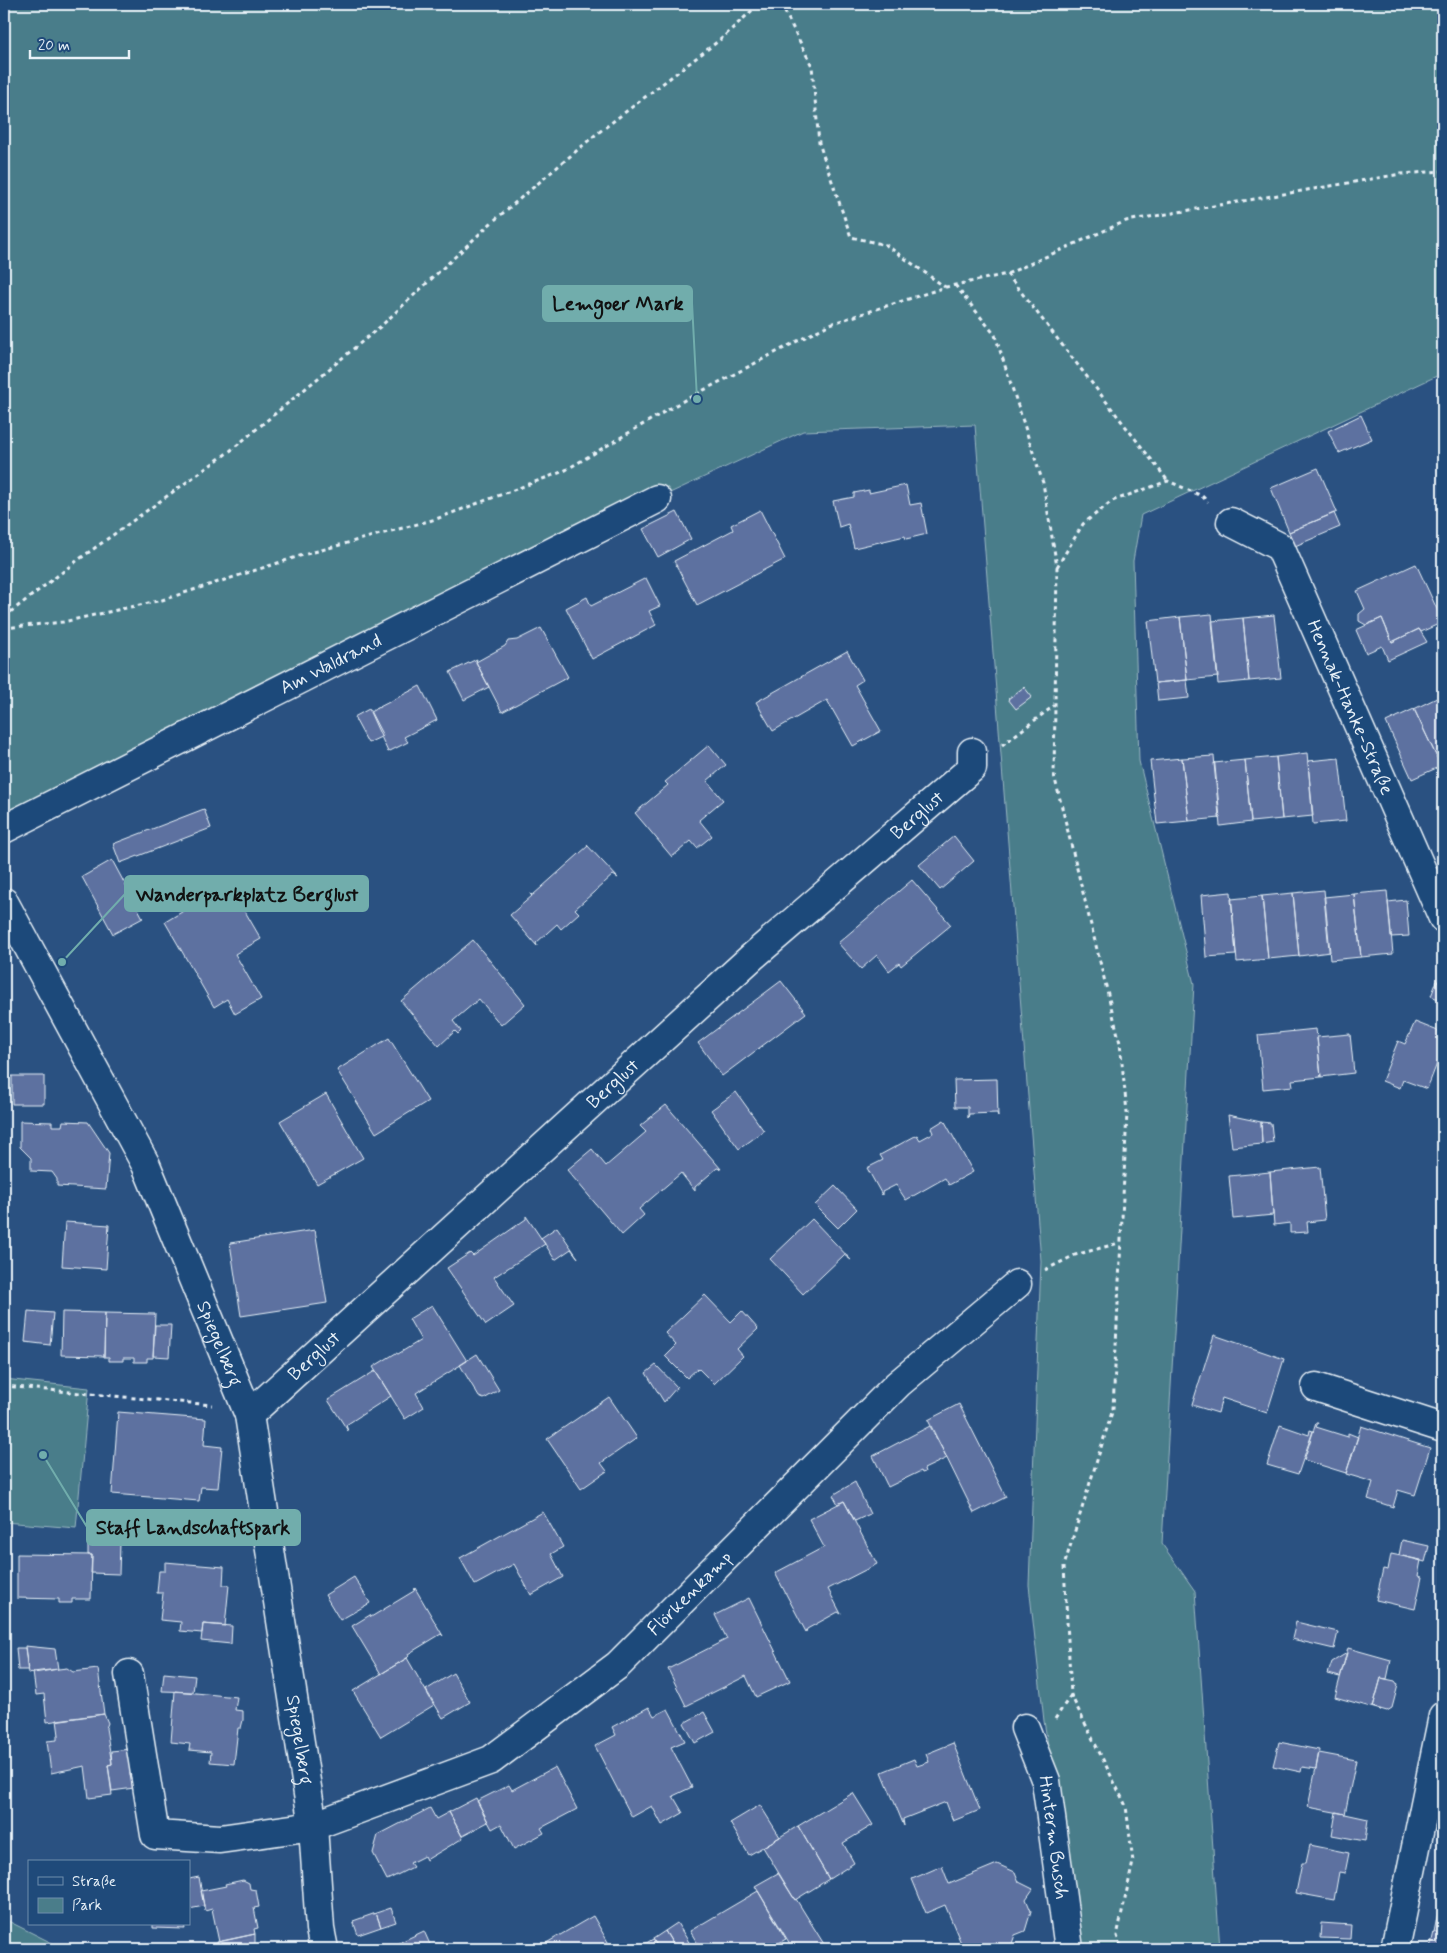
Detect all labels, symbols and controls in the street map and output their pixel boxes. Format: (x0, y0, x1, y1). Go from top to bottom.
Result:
scale bar (30, 28, 129, 60)
text: 20 m (38, 36, 70, 56)
callout: Lemgoer Mark (543, 286, 692, 321)
text: Lemgoer Mark (552, 291, 684, 320)
street label: Hennak-Hanke-Straße (1301, 616, 1400, 799)
street label: Am Waldrand (275, 628, 386, 700)
street label: Berglust (885, 785, 949, 845)
callout: Wanderparkplatz Berglust (125, 876, 368, 911)
text: Wanderparkplatz Berglust (135, 882, 358, 911)
street label: Berglust (581, 1053, 645, 1114)
street label: Spiegelberg (191, 1297, 248, 1391)
street label: Berglust (282, 1325, 346, 1386)
callout: Staff Landschaftspark (87, 1510, 300, 1545)
text: Staff Landschaftspark (96, 1515, 290, 1542)
street label: Flörkenkamp (642, 1545, 737, 1641)
street label: Spiegelberg (280, 1693, 319, 1787)
street label: Hinterm Busch (1033, 1774, 1075, 1901)
legend (28, 1860, 190, 1926)
text: Straße (72, 1872, 116, 1892)
text: Park (72, 1896, 102, 1916)

